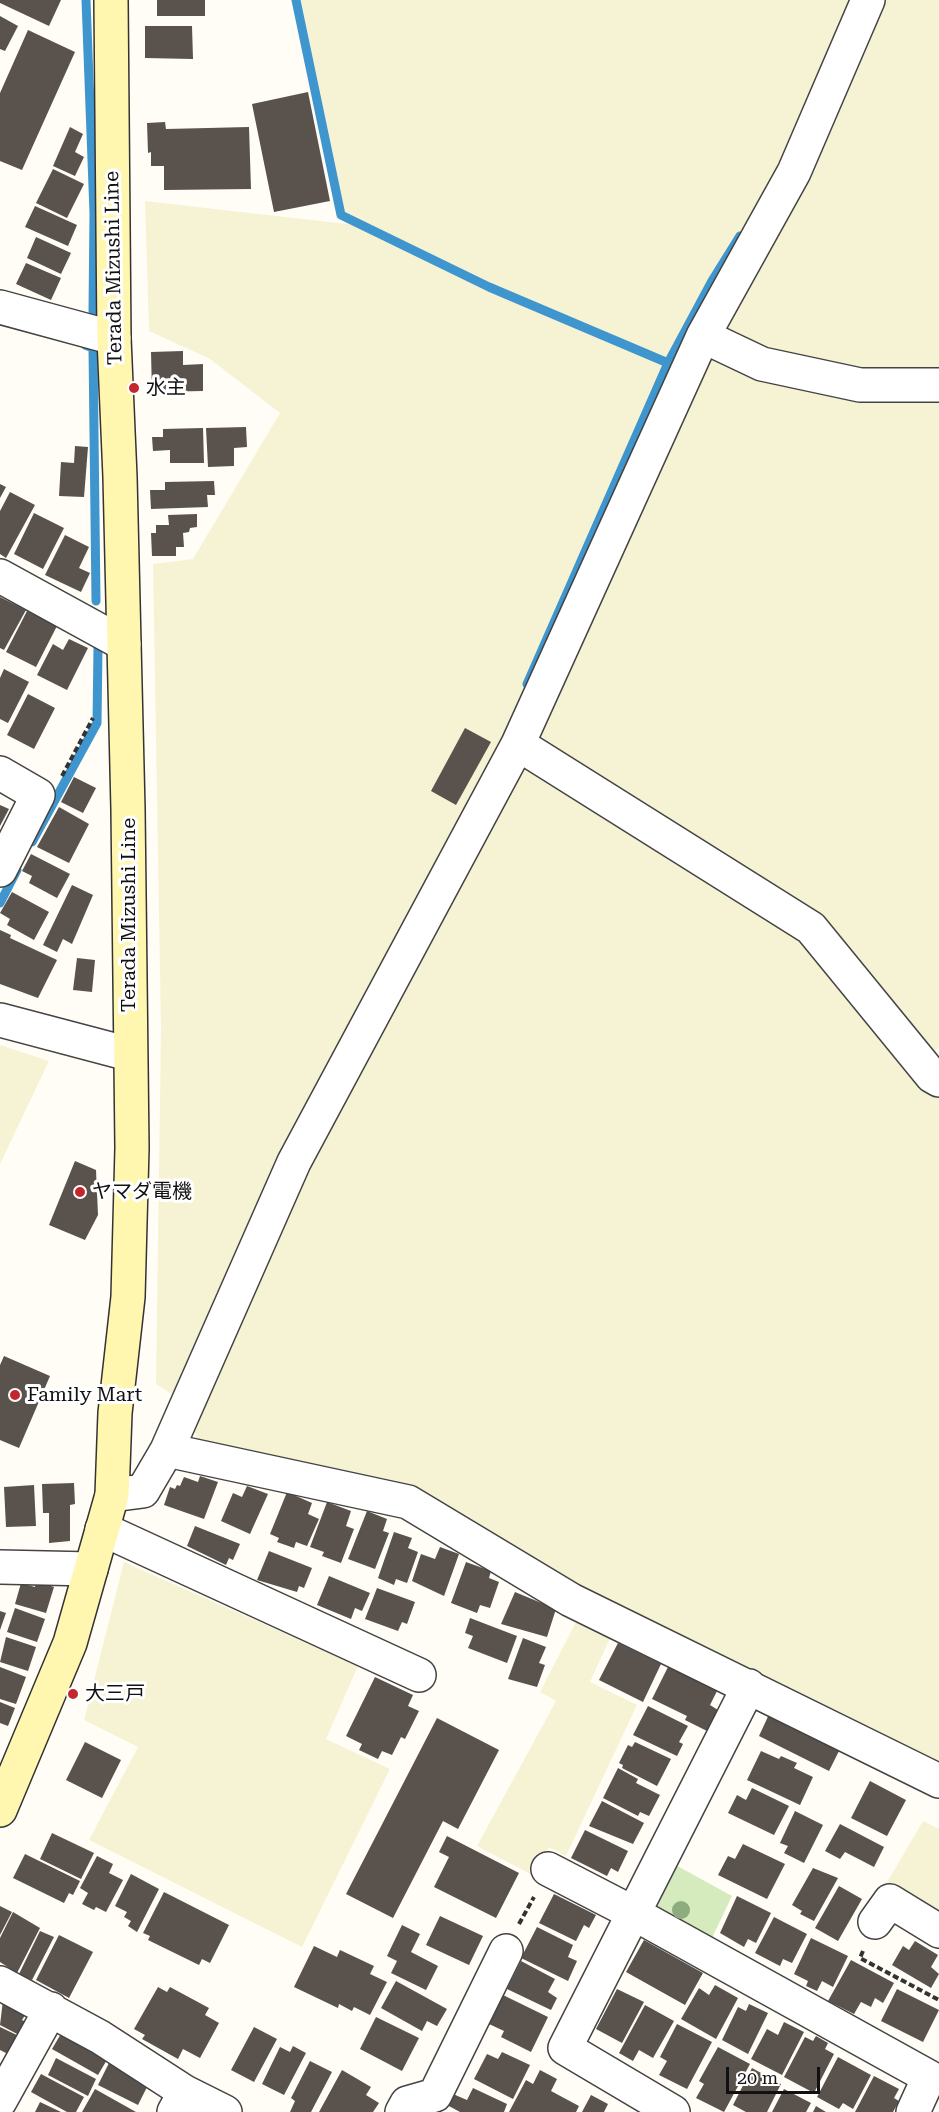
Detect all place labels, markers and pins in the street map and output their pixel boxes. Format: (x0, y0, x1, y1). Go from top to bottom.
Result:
place label: 水主 (146, 376, 186, 400)
marker: 水主 (127, 381, 141, 395)
place label: ヤマダ電機 (92, 1180, 192, 1204)
marker: ヤマダ電機 (73, 1185, 87, 1199)
place label: Family Mart (27, 1383, 142, 1407)
marker: Family Mart (8, 1388, 22, 1402)
place label: 大三戸 (85, 1682, 145, 1706)
marker: 大三戸 (66, 1687, 80, 1701)

